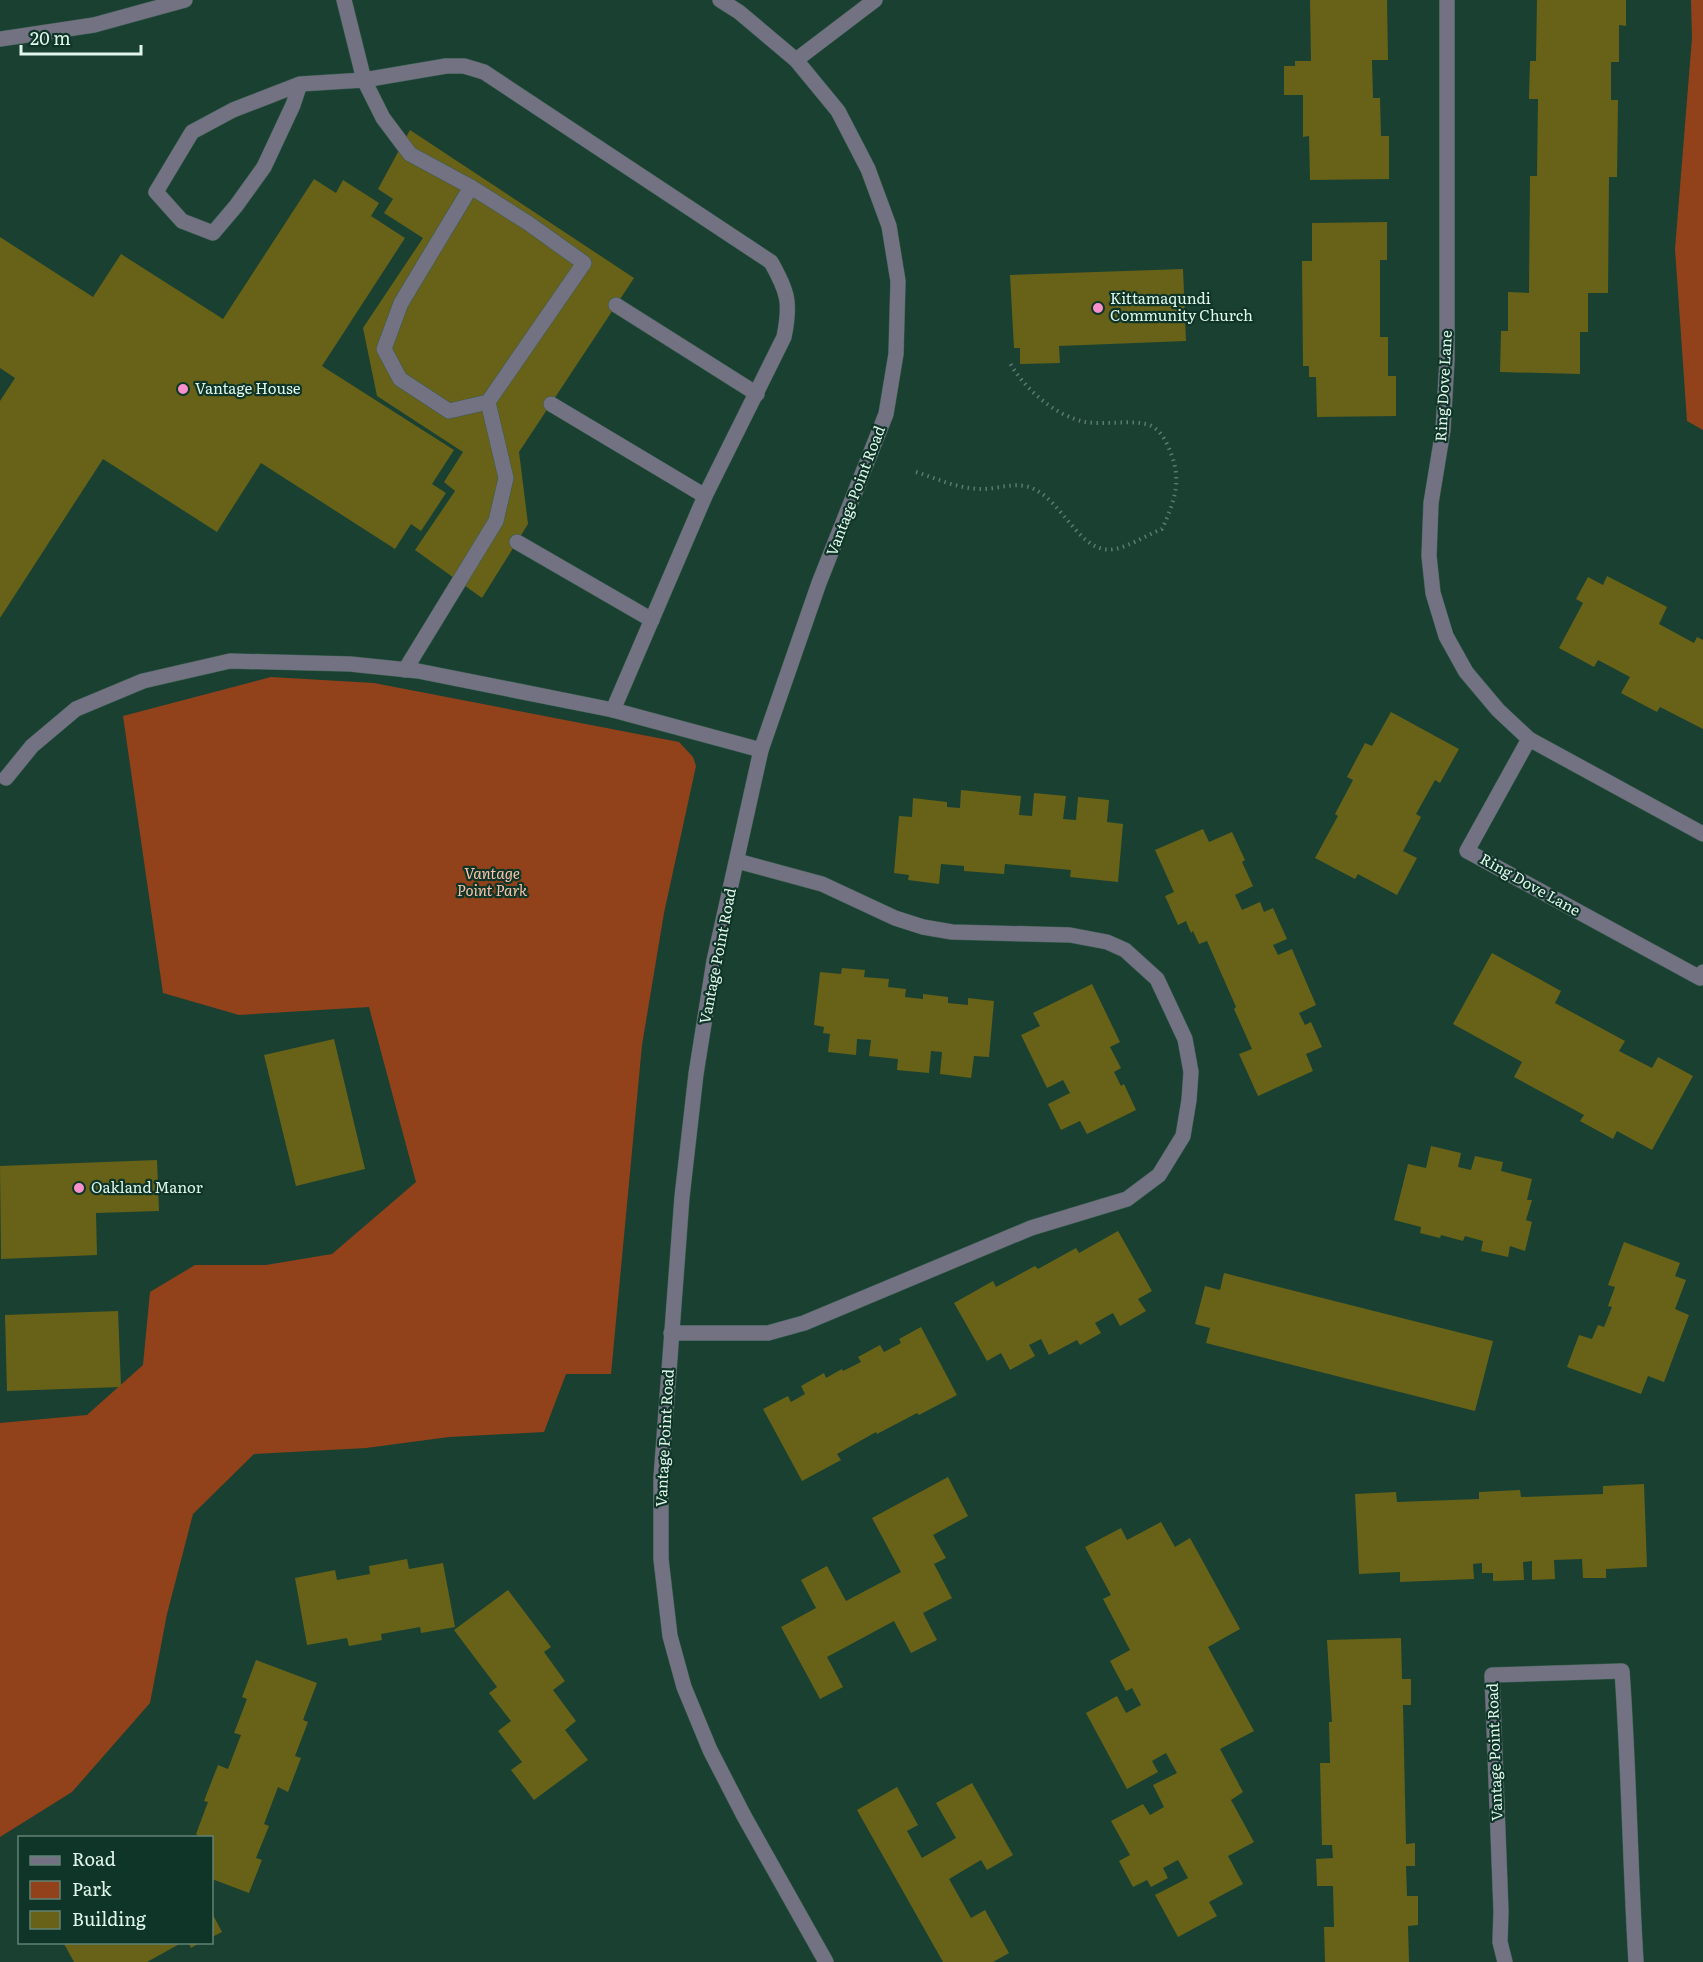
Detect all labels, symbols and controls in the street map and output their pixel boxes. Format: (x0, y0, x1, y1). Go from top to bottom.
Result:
scale bar (21, 18, 141, 56)
text: 20 m (30, 24, 71, 51)
place label: Kittamaqundi Community Church (1110, 286, 1253, 326)
marker: Kittamaqundi Community Church (1091, 301, 1105, 315)
street label: Ring Dove Lane (1428, 329, 1457, 442)
place label: Vantage House (195, 376, 301, 399)
marker: Vantage House (176, 382, 190, 396)
street label: Vantage Point Road (819, 422, 890, 559)
street label: Ring Dove Lane (1476, 847, 1585, 921)
park label: Vantage Point Park (457, 861, 528, 901)
street label: Vantage Point Road (692, 886, 741, 1026)
place label: Oakland Manor (91, 1175, 203, 1198)
marker: Oakland Manor (72, 1181, 86, 1195)
street label: Vantage Point Road (648, 1368, 679, 1507)
street label: Vantage Point Road (1480, 1683, 1507, 1821)
legend (18, 1836, 213, 1944)
text: Road (72, 1845, 116, 1872)
text: Park (72, 1875, 113, 1902)
text: Building (72, 1905, 147, 1932)

